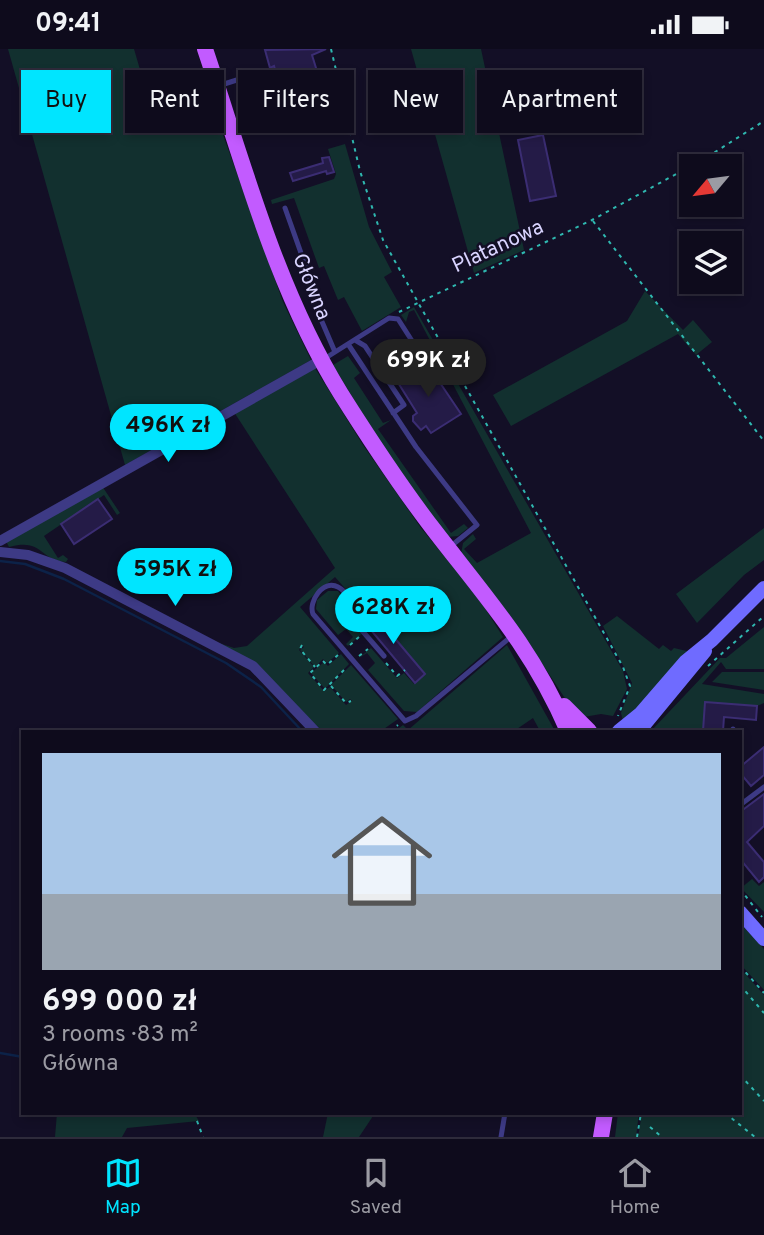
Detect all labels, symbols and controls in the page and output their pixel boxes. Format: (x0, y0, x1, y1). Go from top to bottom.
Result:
text: 09:41 (35, 8, 102, 41)
chip: Buy (21, 70, 111, 133)
chip: Rent (125, 70, 224, 133)
chip: Filters (238, 70, 354, 133)
chip: New (368, 70, 463, 133)
chip: Apartment (477, 70, 642, 133)
north arrow (679, 154, 742, 217)
map controls (679, 154, 742, 294)
street label: Platanowa (448, 214, 548, 280)
button: layers (679, 231, 742, 294)
street label: Główna (285, 250, 337, 324)
pin: 699K zł (363, 339, 493, 399)
text: 699K zł (386, 347, 470, 376)
pin: 496K zł (103, 405, 233, 464)
text: 496K zł (126, 412, 210, 441)
pin: 595K zł (110, 549, 240, 608)
text: 595K zł (133, 556, 217, 585)
pin: 628K zł (328, 587, 458, 646)
text: 628K zł (351, 594, 435, 623)
icon: home (319, 798, 445, 924)
text: 699 000 zł (42, 984, 197, 1021)
text: 3 rooms · 83 m² (42, 1021, 198, 1050)
text: Główna (42, 1050, 118, 1079)
tab: Map (104, 1154, 142, 1220)
tab: Saved (350, 1154, 402, 1220)
tab: Home (610, 1154, 660, 1220)

